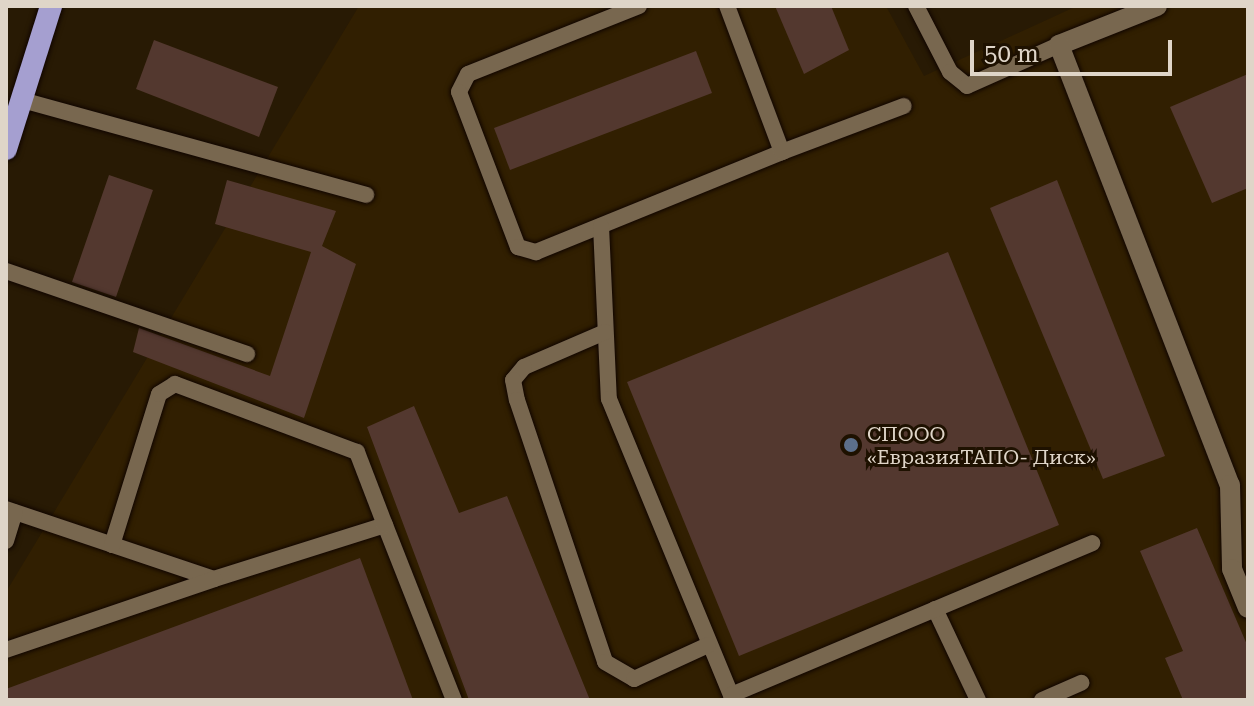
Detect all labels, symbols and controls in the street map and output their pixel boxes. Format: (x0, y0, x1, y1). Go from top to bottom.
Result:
scale bar (974, 24, 1176, 74)
text: 50 m (984, 40, 1039, 68)
place label: СПООО «ЕвразияТАПО- Диск» (867, 422, 1096, 469)
marker: СПООО «ЕвразияТАПО- Диск» (842, 436, 860, 454)

